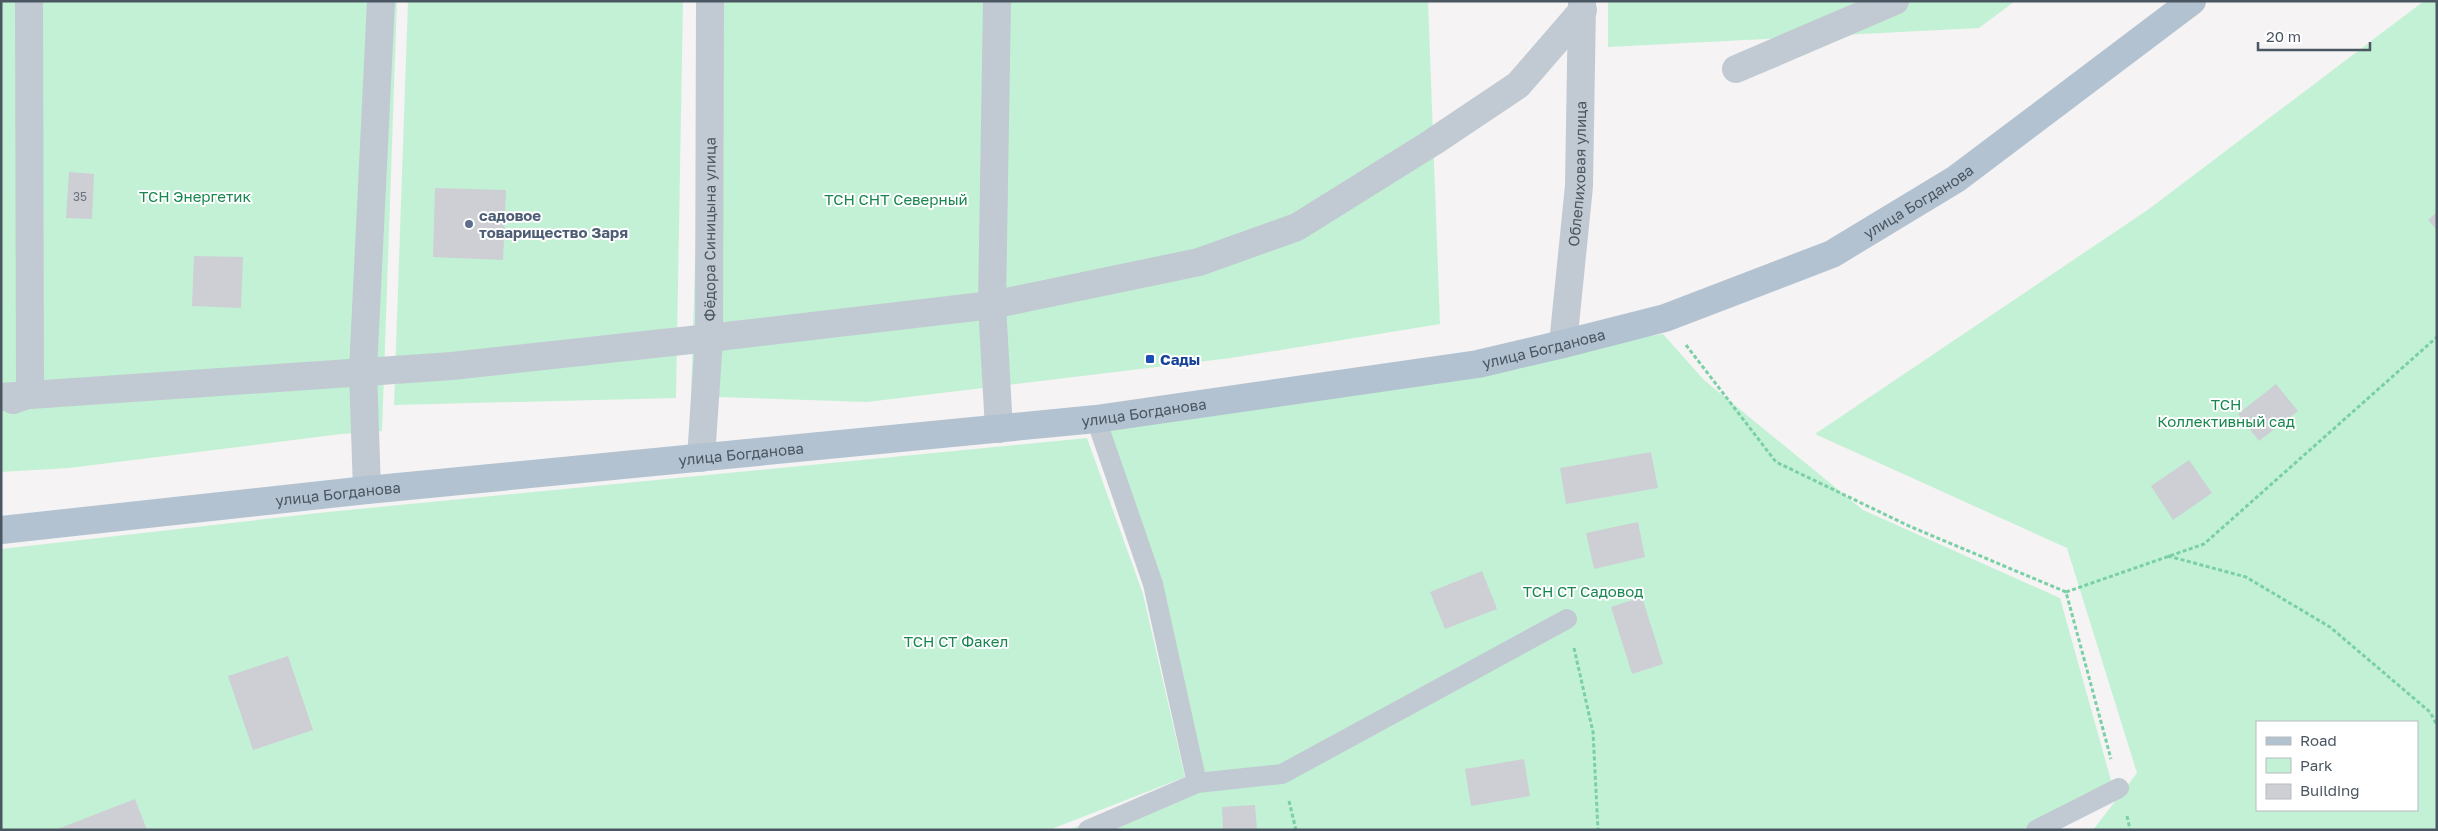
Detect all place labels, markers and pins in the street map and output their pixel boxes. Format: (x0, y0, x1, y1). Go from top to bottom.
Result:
place label: садовое товарищество Заря (479, 206, 628, 241)
marker: садовое товарищество Заря (463, 218, 475, 230)
place label: Сады (1160, 350, 1200, 368)
marker: Сады (1144, 353, 1156, 365)

